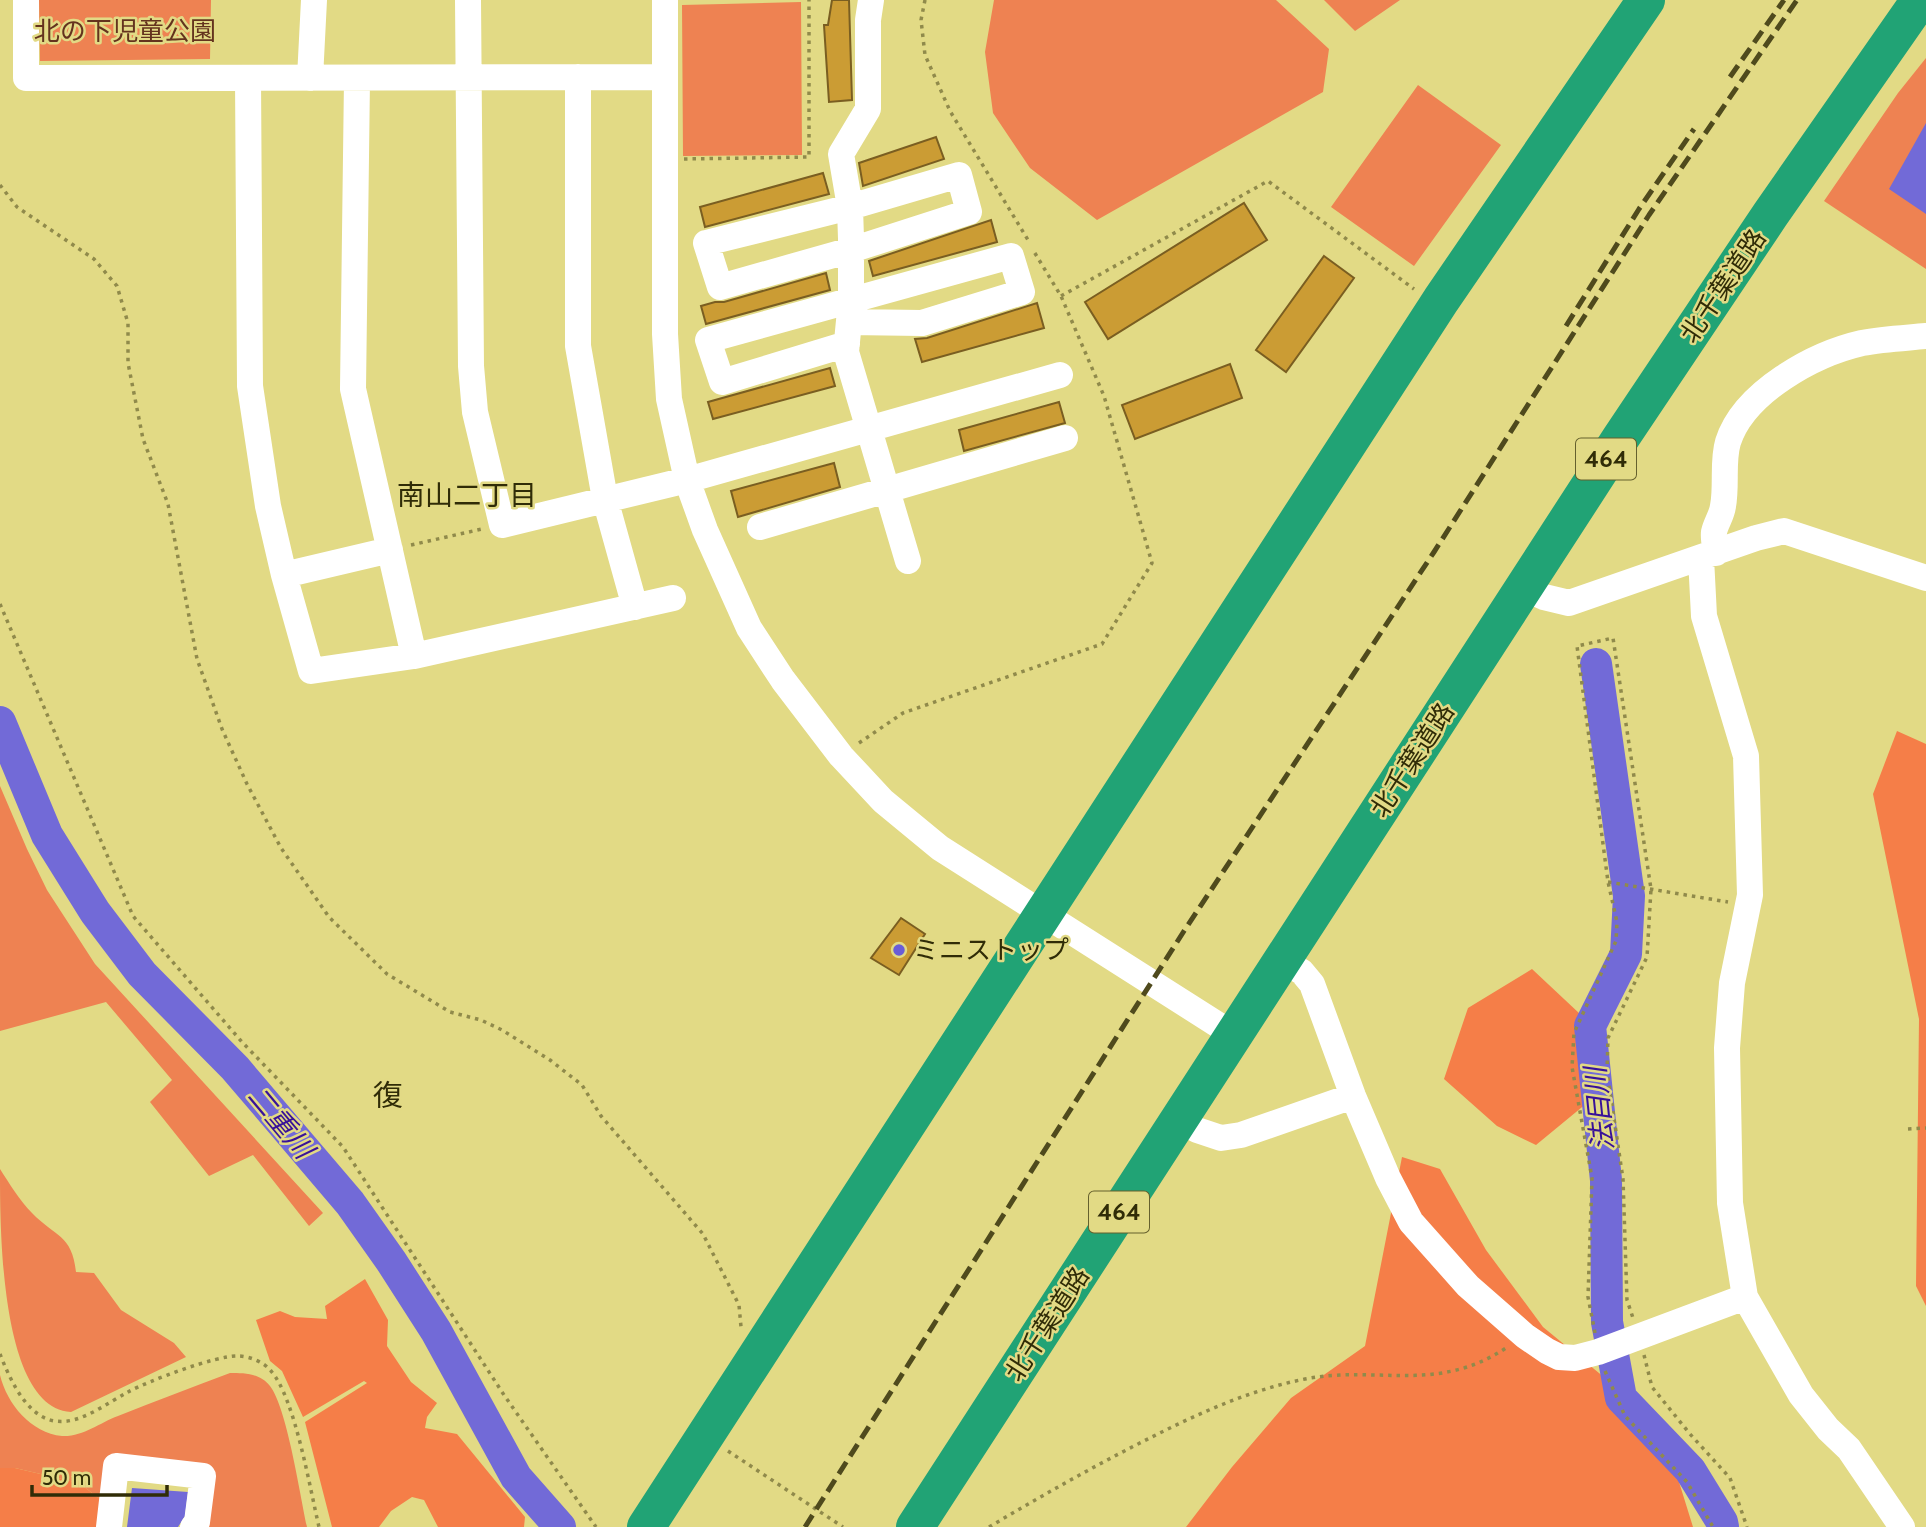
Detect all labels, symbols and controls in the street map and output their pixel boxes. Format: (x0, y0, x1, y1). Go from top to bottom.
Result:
park label: 北の下児童公園 (34, 15, 216, 47)
street label: 北千葉道路 (1673, 223, 1773, 349)
road number: 464 (1576, 438, 1636, 480)
district label: 南山二丁目 (397, 478, 537, 512)
street label: 北千葉道路 (1363, 697, 1461, 823)
place label: ミニストップ (913, 934, 1069, 966)
marker: ミニストップ (891, 942, 907, 958)
water label: 法目川 (1577, 1062, 1620, 1153)
district label: 復 (373, 1077, 403, 1114)
water label: 二重川 (241, 1079, 323, 1167)
road number: 464 (1089, 1192, 1149, 1232)
street label: 北千葉道路 (998, 1261, 1096, 1387)
scale bar (32, 1454, 166, 1498)
text: 50 m (42, 1465, 91, 1490)

